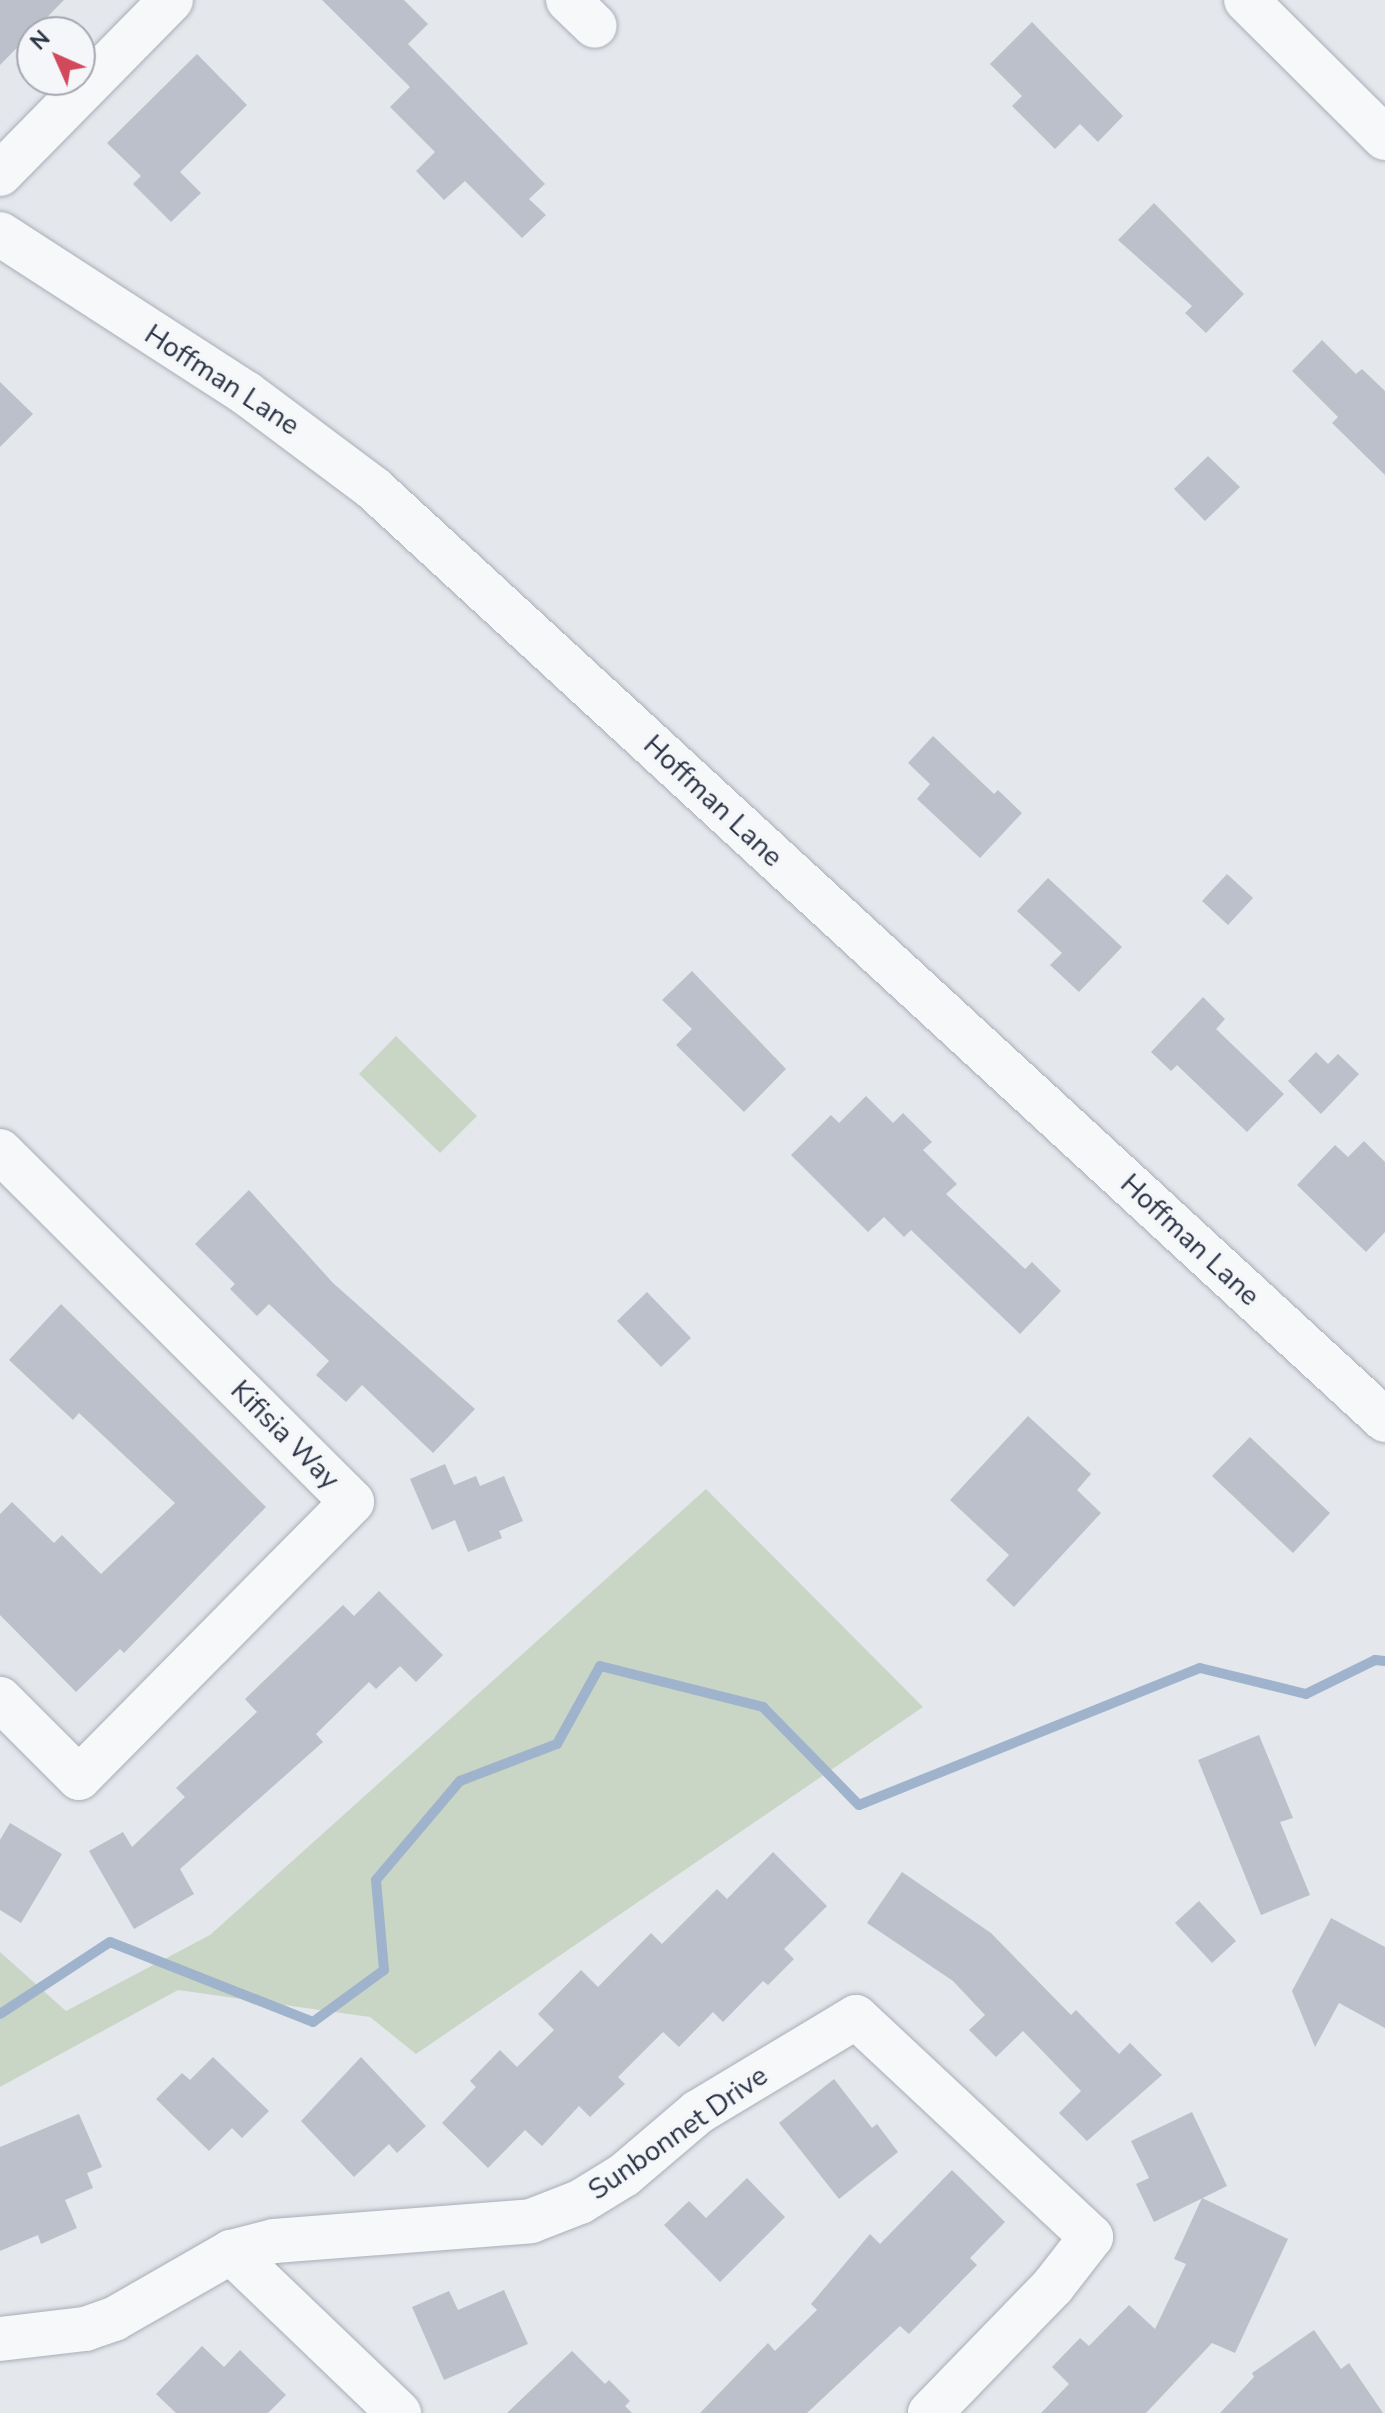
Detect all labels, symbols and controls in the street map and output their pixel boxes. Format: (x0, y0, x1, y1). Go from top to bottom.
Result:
north arrow (16, 16, 96, 96)
text: N (24, 24, 57, 57)
street label: Hoffman Lane (138, 318, 306, 442)
street label: Hoffman Lane (637, 728, 789, 874)
street label: Hoffman Lane (1114, 1167, 1266, 1313)
street label: Kifisia Way (224, 1374, 346, 1496)
street label: Sunbonnet Drive (582, 2059, 774, 2207)

